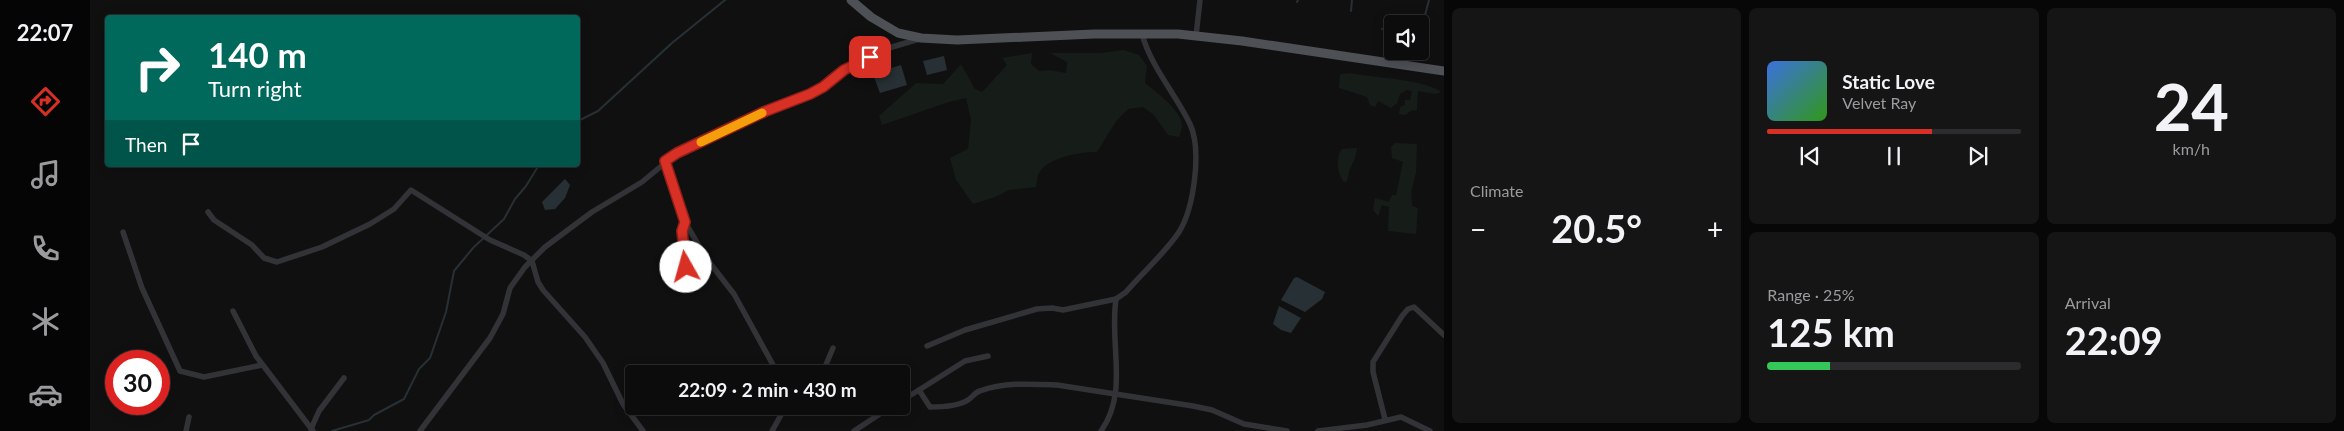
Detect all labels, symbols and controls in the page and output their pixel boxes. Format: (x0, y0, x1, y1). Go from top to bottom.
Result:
map controls (1384, 15, 1429, 60)
button: sound (1384, 15, 1429, 60)
text: 22:07 (17, 19, 73, 46)
text: 140 m (208, 33, 307, 75)
icon: right (125, 35, 190, 100)
pin (849, 36, 891, 78)
icon: arrive (856, 43, 884, 71)
text: 24 (2154, 67, 2229, 145)
text: Static Love (1842, 70, 1935, 93)
text: Turn right (208, 75, 302, 102)
icon: directions (28, 84, 63, 119)
text: Velvet Ray (1842, 93, 1916, 112)
icon: arrive (177, 130, 205, 158)
text: Then (125, 133, 167, 156)
text: km/h (2173, 139, 2210, 158)
icon: previous (1796, 142, 1824, 170)
icon: pause (1880, 142, 1908, 170)
icon: next (1964, 142, 1992, 170)
icon: music (28, 157, 63, 192)
text: Climate (1470, 181, 1523, 200)
text: 20.5° (1551, 205, 1642, 251)
text: − (1470, 212, 1486, 246)
text: + (1707, 212, 1723, 246)
icon: phone (28, 231, 63, 266)
position arrow (659, 240, 711, 292)
text: Range · 25% (1767, 285, 1855, 304)
text: Arrival (2065, 293, 2111, 312)
icon: climate (28, 304, 63, 339)
text: 125 km (1767, 309, 1895, 355)
text: 22:09 (2065, 317, 2163, 363)
speed limit sign: 30 (105, 350, 170, 415)
icon: car (28, 377, 63, 412)
text: 22:09 · 2 min · 430 m (678, 378, 857, 401)

